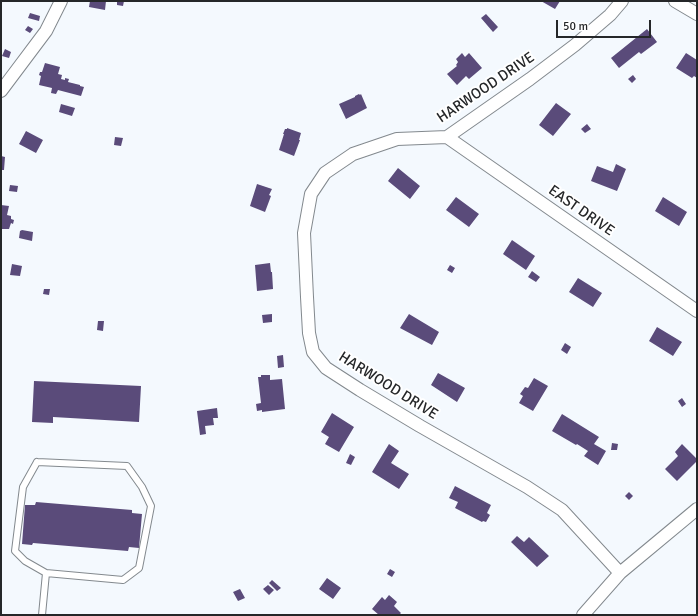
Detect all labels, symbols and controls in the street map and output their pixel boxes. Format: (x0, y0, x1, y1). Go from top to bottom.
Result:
scale bar (558, 12, 653, 38)
text: 50 m (563, 19, 588, 34)
street label: HARWOOD DRIVE (434, 49, 538, 127)
street label: EAST DRIVE (544, 182, 618, 240)
street label: HARWOOD DRIVE (335, 348, 441, 424)

